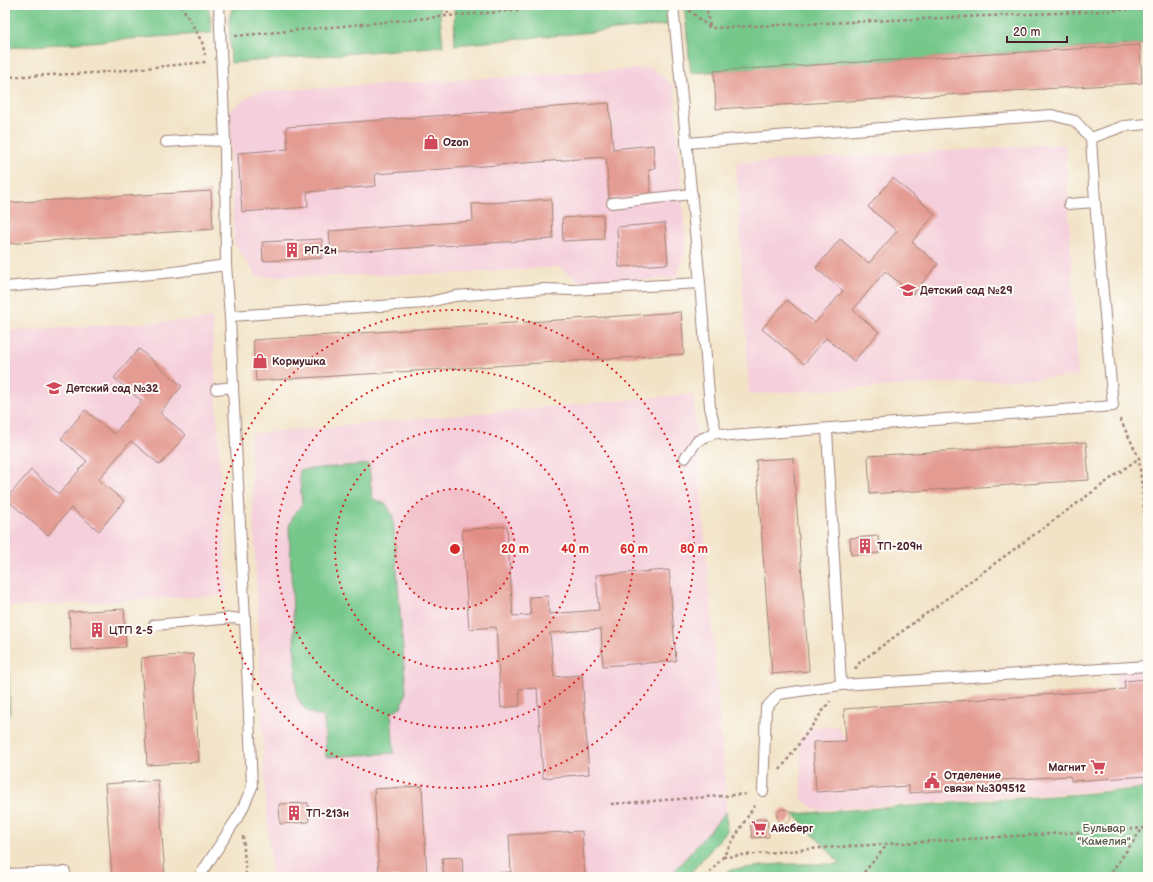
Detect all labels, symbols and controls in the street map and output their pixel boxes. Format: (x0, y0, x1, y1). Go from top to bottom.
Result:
scale bar (1007, 18, 1067, 44)
text: 20 m (1013, 25, 1040, 40)
shop icon: Ozon (422, 133, 440, 151)
place label: Ozon (443, 136, 469, 149)
building icon: РП-2н (283, 241, 301, 259)
place label: РП-2н (304, 244, 337, 257)
school or university icon: Детский сад №29 (899, 281, 917, 299)
place label: Детский сад №29 (920, 284, 1013, 297)
shop icon: Кормушка (251, 352, 269, 370)
place label: Кормушка (272, 355, 326, 368)
school or university icon: Детский сад №32 (45, 379, 63, 397)
place label: Детский сад №32 (66, 382, 159, 395)
building icon: ТП-209н (856, 537, 874, 555)
place label: ТП-209н (877, 540, 922, 553)
centre of rings (448, 542, 462, 556)
text: 20 m (501, 542, 529, 557)
text: 40 m (561, 542, 589, 557)
text: 60 m (620, 542, 648, 557)
text: 80 m (680, 542, 708, 557)
building icon: ЦТП 2-5 (88, 621, 106, 639)
place label: ЦТП 2-5 (109, 624, 154, 637)
supermarket icon: Магнит (1089, 758, 1107, 776)
place label: Магнит (1048, 761, 1087, 774)
place label: Отделение связи №309512 (944, 769, 1026, 795)
public building icon: Отделение связи №309512 (923, 772, 941, 790)
building icon: ТП-213н (285, 804, 303, 822)
place label: ТП-213н (306, 807, 349, 820)
supermarket icon: Айсберг (750, 819, 768, 837)
place label: Айсберг (770, 822, 814, 835)
park label: Бульвар "Камелия" (1077, 822, 1131, 848)

